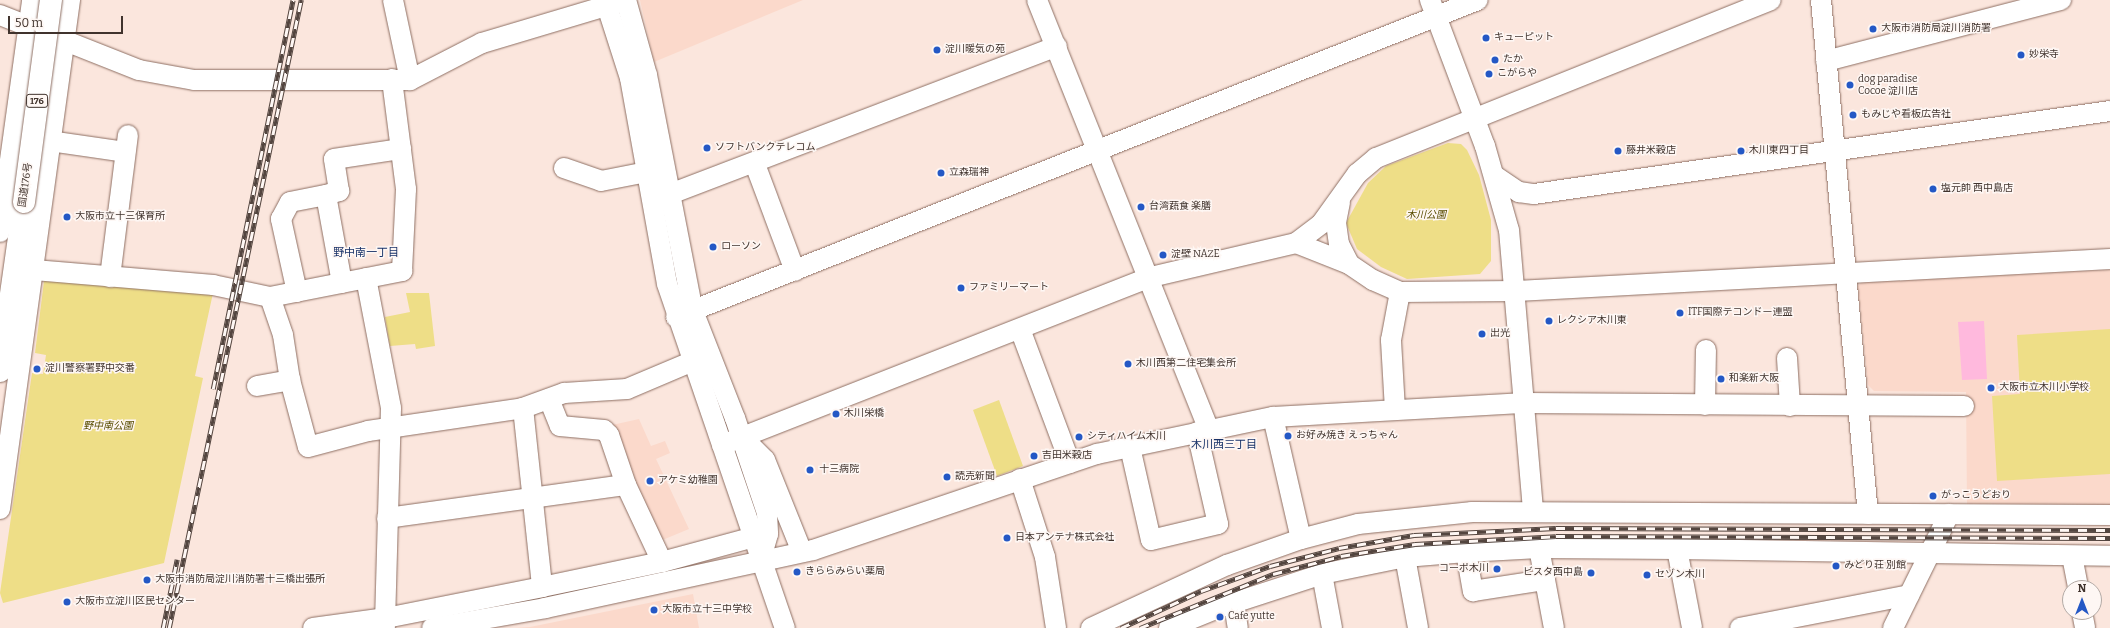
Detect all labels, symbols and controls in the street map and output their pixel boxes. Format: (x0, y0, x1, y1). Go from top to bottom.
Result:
scale bar (10, 8, 125, 34)
text: 50 m (15, 16, 43, 30)
place label: 大阪市消防局淀川消防署 (1881, 23, 1991, 35)
marker: 大阪市消防局淀川消防署 (1868, 24, 1878, 34)
place label: キューピット (1494, 32, 1554, 44)
marker: キューピット (1481, 33, 1491, 43)
place label: 淀川暖気の苑 (945, 44, 1005, 56)
marker: 淀川暖気の苑 (932, 45, 942, 55)
place label: 妙栄寺 (2029, 49, 2059, 61)
marker: 妙栄寺 (2016, 50, 2026, 60)
place label: たか (1503, 54, 1523, 66)
marker: たか (1490, 55, 1500, 65)
place label: こがらや (1497, 68, 1537, 80)
marker: こがらや (1484, 69, 1494, 79)
place label: dog paradise Cocoe 淀川店 (1858, 73, 1918, 96)
marker: dog paradise Cocoe 淀川店 (1845, 80, 1855, 90)
road number: 176 (26, 94, 48, 108)
place label: もみじや看板広告社 (1861, 109, 1951, 121)
marker: もみじや看板広告社 (1848, 110, 1858, 120)
place label: ソフトバンクテレコム (715, 142, 815, 154)
marker: ソフトバンクテレコム (702, 143, 712, 153)
place label: 藤井米穀店 (1626, 145, 1676, 157)
place label: 木川東四丁目 (1749, 145, 1809, 157)
marker: 藤井米穀店 (1613, 146, 1623, 156)
marker: 木川東四丁目 (1736, 146, 1746, 156)
street label: 国道176号 (17, 162, 35, 208)
place label: 立森瑞神 (949, 167, 989, 179)
marker: 立森瑞神 (936, 168, 946, 178)
place label: 塩元帥 西中島店 (1941, 183, 2013, 195)
marker: 塩元帥 西中島店 (1928, 184, 1938, 194)
place label: 台湾蔬食 楽膳 (1149, 201, 1211, 213)
marker: 台湾蔬食 楽膳 (1136, 202, 1146, 212)
park label: 木川公園 (1406, 210, 1446, 222)
place label: 大阪市立十三保育所 (75, 211, 165, 223)
marker: 大阪市立十三保育所 (62, 212, 72, 222)
place label: ローソン (721, 241, 761, 253)
marker: ローソン (708, 242, 718, 252)
district label: 野中南一丁目 (333, 246, 399, 260)
place label: 淀壁 NAZE (1171, 249, 1220, 261)
marker: 淀壁 NAZE (1158, 250, 1168, 260)
place label: ファミリーマート (969, 282, 1049, 294)
marker: ファミリーマート (956, 283, 966, 293)
place label: ITF国際テコンドー連盟 (1688, 307, 1793, 319)
marker: ITF国際テコンドー連盟 (1675, 308, 1685, 318)
place label: レクシア木川東 (1557, 315, 1627, 327)
marker: レクシア木川東 (1544, 316, 1554, 326)
place label: 出光 (1490, 328, 1510, 340)
marker: 出光 (1477, 329, 1487, 339)
place label: 木川西第二住宅集会所 (1136, 358, 1236, 370)
marker: 木川西第二住宅集会所 (1123, 359, 1133, 369)
place label: 淀川警察署野中交番 (45, 363, 135, 375)
marker: 淀川警察署野中交番 (32, 364, 42, 374)
place label: 和楽新大阪 (1729, 373, 1779, 385)
marker: 和楽新大阪 (1716, 374, 1726, 384)
place label: 大阪市立木川小学校 (1999, 382, 2089, 394)
marker: 大阪市立木川小学校 (1986, 383, 1996, 393)
place label: 木川栄橋 (844, 408, 884, 420)
marker: 木川栄橋 (831, 409, 841, 419)
park label: 野中南公園 (83, 421, 133, 433)
place label: お好み焼き えっちゃん (1296, 430, 1398, 442)
place label: シティハイム木川 (1087, 431, 1167, 443)
marker: お好み焼き えっちゃん (1283, 431, 1293, 441)
marker: シティハイム木川 (1074, 432, 1084, 442)
district label: 木川西三丁目 (1191, 438, 1257, 452)
place label: 吉田米穀店 (1042, 450, 1092, 462)
marker: 吉田米穀店 (1029, 451, 1039, 461)
marker: 十三病院 (804, 464, 816, 476)
place label: 十三病院 (819, 464, 859, 476)
place label: 読売新聞 (955, 471, 995, 483)
marker: 読売新聞 (942, 472, 952, 482)
place label: アケミ幼稚園 (658, 475, 718, 487)
marker: アケミ幼稚園 (645, 476, 655, 486)
place label: がっこうどおり (1941, 490, 2011, 502)
marker: がっこうどおり (1928, 491, 1938, 501)
place label: 日本アンテナ株式会社 (1015, 532, 1115, 544)
marker: 日本アンテナ株式会社 (1002, 533, 1012, 543)
place label: みどり荘 別館 (1844, 560, 1906, 572)
marker: みどり荘 別館 (1831, 561, 1841, 571)
place label: コーポ木川 (1439, 563, 1489, 575)
marker: コーポ木川 (1492, 564, 1502, 574)
place label: きららみらい薬局 (805, 566, 885, 578)
marker: きららみらい薬局 (792, 567, 802, 577)
place label: ビスタ西中島 (1523, 567, 1583, 579)
marker: ビスタ西中島 (1586, 568, 1596, 578)
place label: セゾン木川 (1655, 569, 1705, 581)
marker: セゾン木川 (1642, 570, 1652, 580)
place label: 大阪市消防局淀川消防署十三橋出張所 (155, 574, 325, 586)
marker: 大阪市消防局淀川消防署十三橋出張所 (142, 575, 152, 585)
north arrow (2062, 580, 2102, 620)
text: N (2078, 582, 2086, 595)
place label: 大阪市立淀川区民センター (75, 596, 195, 608)
marker: 大阪市立淀川区民センター (62, 597, 72, 607)
place label: 大阪市立十三中学校 (662, 604, 752, 616)
marker: 大阪市立十三中学校 (649, 605, 659, 615)
place label: Cafe yutte (1228, 611, 1275, 623)
marker: Cafe yutte (1215, 612, 1225, 622)

